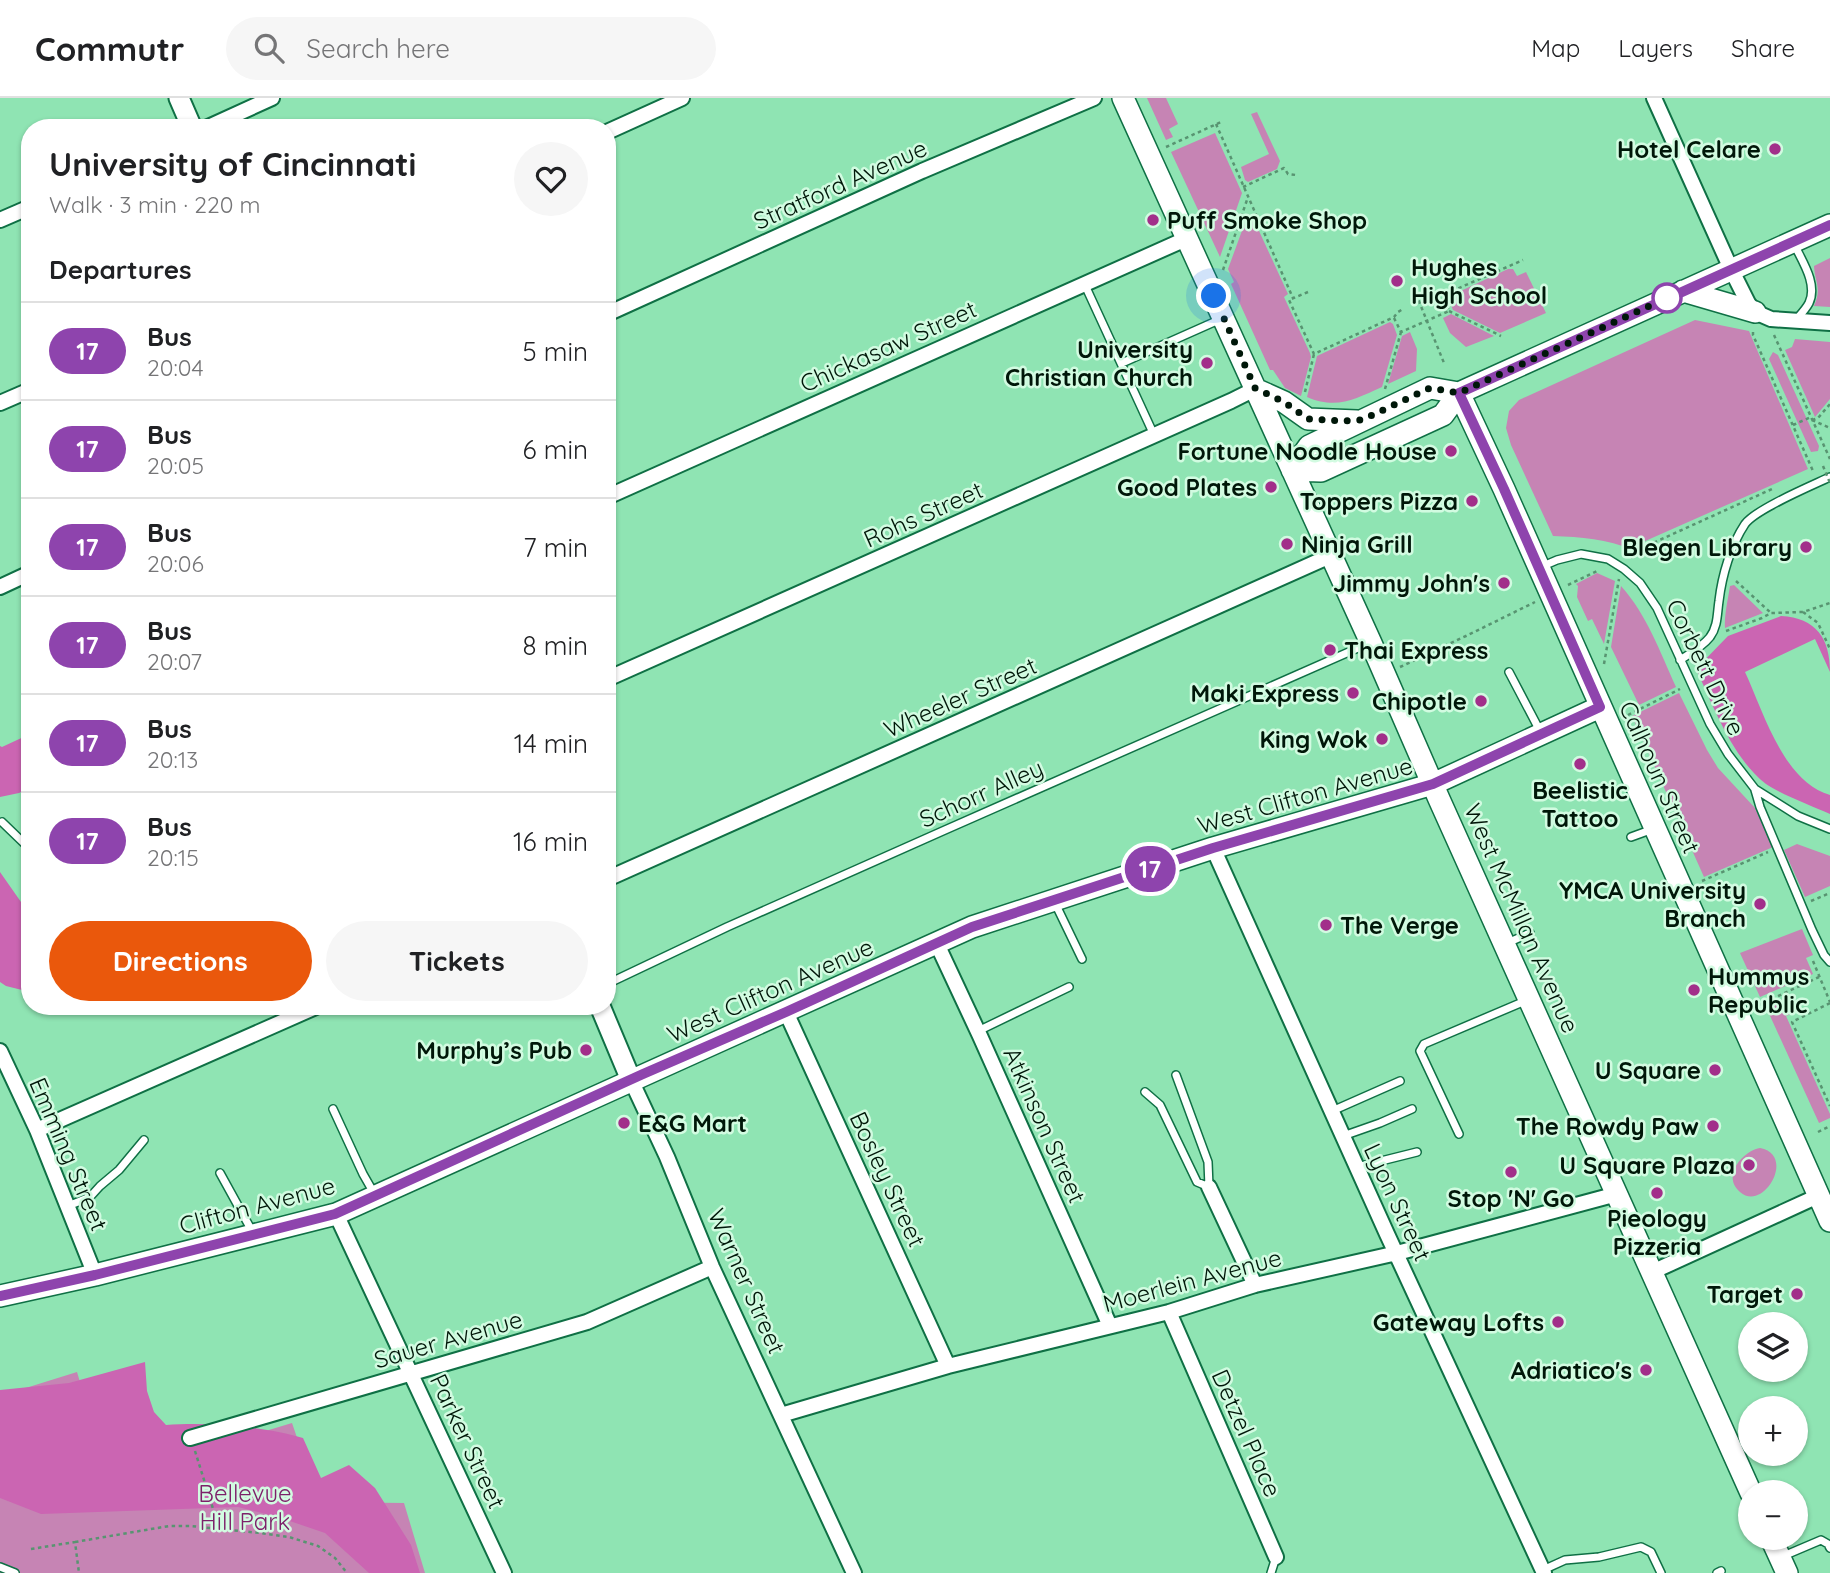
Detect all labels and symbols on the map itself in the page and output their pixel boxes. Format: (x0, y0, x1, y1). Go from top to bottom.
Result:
street label: Stratford Avenue (749, 132, 931, 236)
place label: Hotel Celare (1617, 134, 1761, 164)
marker: Hotel Celare (1767, 141, 1783, 157)
place label: Puff Smoke Shop (1167, 205, 1367, 235)
marker: Puff Smoke Shop (1145, 212, 1161, 228)
place label: Hughes High School (1411, 252, 1547, 310)
marker: Hughes High School (1389, 273, 1405, 289)
your location (1196, 278, 1231, 313)
unlabelled marker (1652, 283, 1682, 313)
street label: Chickasaw Street (795, 294, 981, 398)
place label: University Christian Church (1005, 334, 1193, 392)
marker: University Christian Church (1199, 355, 1215, 371)
place label: Fortune Noodle House (1178, 436, 1437, 466)
marker: Fortune Noodle House (1443, 443, 1459, 459)
place label: Good Plates (1117, 472, 1257, 502)
street label: Rohs Street (859, 474, 987, 554)
marker: Good Plates (1263, 479, 1279, 495)
place label: Toppers Pizza (1299, 486, 1458, 516)
marker: Toppers Pizza (1464, 493, 1480, 509)
place label: Ninja Grill (1301, 529, 1413, 559)
place label: Blegen Library (1622, 532, 1792, 562)
marker: Ninja Grill (1279, 536, 1295, 552)
marker: Blegen Library (1798, 539, 1814, 555)
place label: Jimmy John's (1333, 568, 1490, 598)
marker: Jimmy John's (1496, 575, 1512, 591)
street label: Corbett Drive (1660, 594, 1752, 740)
place label: Thai Express (1344, 635, 1488, 665)
marker: Thai Express (1322, 642, 1338, 658)
street label: Wheeler Street (879, 650, 1041, 744)
place label: Maki Express (1191, 678, 1339, 708)
marker: Maki Express (1345, 685, 1361, 701)
place label: Chipotle (1372, 686, 1467, 716)
marker: Chipotle (1473, 693, 1489, 709)
street label: Calhoun Street (1613, 696, 1707, 858)
place label: King Wok (1259, 724, 1368, 754)
marker: King Wok (1374, 731, 1390, 747)
street label: West Clifton Avenue (1194, 750, 1416, 840)
street label: Schorr Alley (914, 752, 1048, 834)
marker: Beelistic Tattoo (1572, 756, 1588, 772)
place label: Beelistic Tattoo (1532, 775, 1628, 833)
street label: West McMillan Avenue (1458, 799, 1586, 1037)
line badge: 17 (1118, 846, 1182, 892)
place label: YMCA University Branch (1559, 875, 1746, 933)
marker: YMCA University Branch (1752, 896, 1768, 912)
place label: The Verge (1340, 910, 1459, 940)
marker: The Verge (1318, 917, 1334, 933)
street label: West Clifton Avenue (662, 931, 878, 1049)
place label: Hummus Republic (1708, 961, 1809, 1019)
marker: Hummus Republic (1686, 982, 1702, 998)
place label: Murphy’s Pub (416, 1035, 572, 1065)
marker: Murphy’s Pub (578, 1042, 594, 1058)
street label: Atkinson Street (997, 1043, 1093, 1207)
place label: U Square (1595, 1055, 1701, 1085)
marker: U Square (1707, 1062, 1723, 1078)
street label: Emming Street (23, 1073, 115, 1235)
street label: Bosley Street (844, 1107, 932, 1251)
place label: E&G Mart (638, 1108, 747, 1138)
place label: The Rowdy Paw (1516, 1111, 1699, 1141)
marker: E&G Mart (616, 1115, 632, 1131)
marker: The Rowdy Paw (1705, 1118, 1721, 1134)
street label: Lyon Street (1358, 1138, 1438, 1266)
place label: U Square Plaza (1559, 1150, 1735, 1180)
marker: U Square Plaza (1741, 1157, 1757, 1173)
marker: Stop 'N' Go (1503, 1164, 1519, 1180)
street label: Clifton Avenue (176, 1170, 338, 1240)
place label: Stop 'N' Go (1447, 1183, 1575, 1213)
marker: Pieology Pizzeria (1649, 1185, 1665, 1201)
place label: Pieology Pizzeria (1607, 1203, 1707, 1261)
street label: Warner Street (702, 1204, 792, 1358)
street label: Moerlein Avenue (1099, 1242, 1285, 1318)
place label: Target (1706, 1279, 1783, 1309)
marker: Target (1789, 1286, 1805, 1302)
street label: Sauer Avenue (370, 1304, 526, 1374)
place label: Gateway Lofts (1373, 1307, 1544, 1337)
marker: Gateway Lofts (1550, 1314, 1566, 1330)
place label: Adriatico's (1511, 1355, 1632, 1385)
marker: Adriatico's (1638, 1362, 1654, 1378)
street label: Detzel Place (1206, 1365, 1288, 1501)
street label: Parker Street (424, 1369, 512, 1513)
park label: Bellevue Hill Park (198, 1478, 292, 1536)

